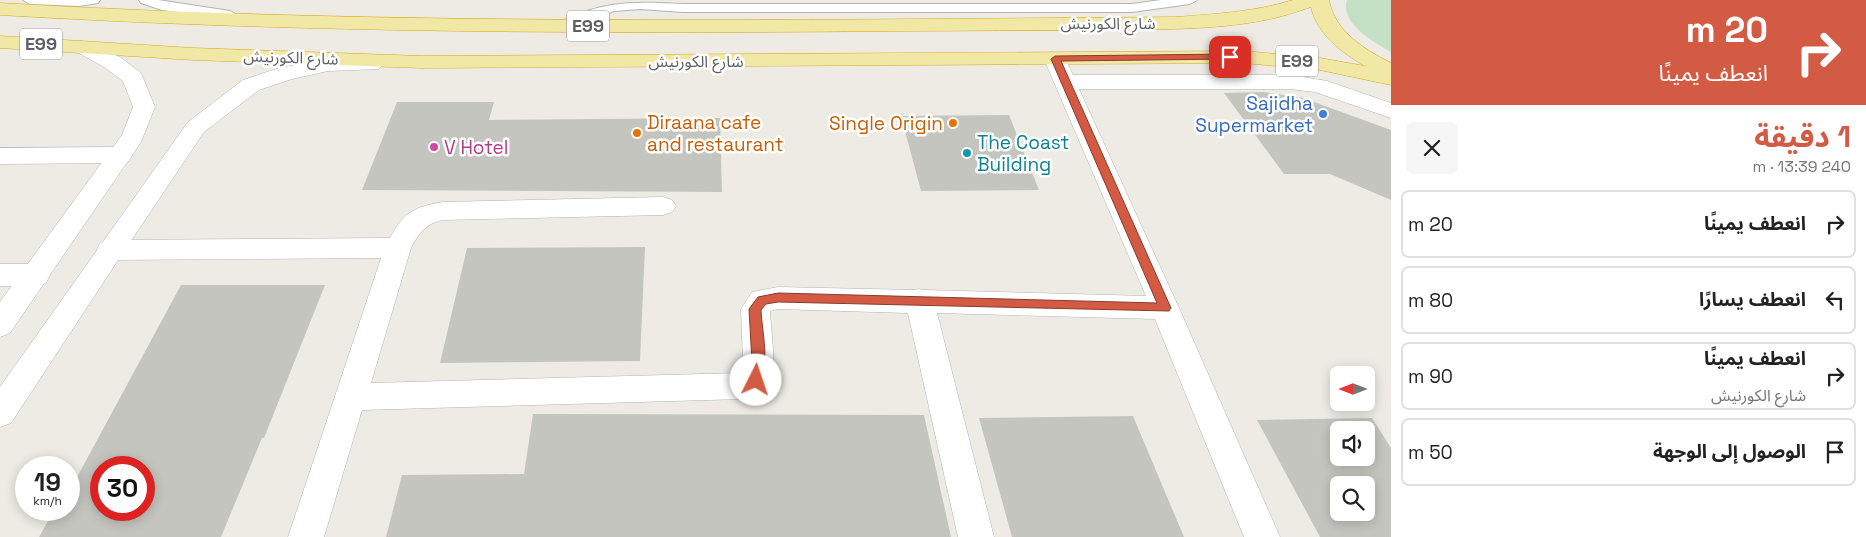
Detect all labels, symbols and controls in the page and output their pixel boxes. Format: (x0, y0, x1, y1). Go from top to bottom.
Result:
text: 20 m (1686, 8, 1768, 52)
road number: E99 (567, 10, 609, 42)
street label: شارع الكورنيش (1061, 13, 1155, 36)
icon: right (1786, 20, 1851, 85)
road number: E99 (20, 29, 62, 60)
pin (1209, 36, 1251, 78)
icon: arrive (1216, 43, 1244, 71)
street label: شارع الكورنيش (243, 45, 339, 72)
road number: E99 (1276, 46, 1318, 76)
street label: شارع الكورنيش (649, 51, 743, 74)
text: انعطف يمينًا (1659, 59, 1768, 87)
place label: Sajidha Supermarket (1195, 91, 1313, 138)
marker: Sajidha Supermarket (1317, 108, 1329, 120)
place label: Diraana cafe and restaurant (647, 110, 783, 157)
place label: Single Origin (829, 111, 943, 136)
marker: Single Origin (947, 117, 959, 129)
text: 1 دقيقة (1754, 117, 1851, 156)
button: close (1406, 122, 1458, 174)
marker: Diraana cafe and restaurant (631, 127, 643, 139)
place label: The Coast Building (977, 130, 1069, 177)
place label: V Hotel (444, 135, 509, 160)
marker: V Hotel (428, 141, 440, 153)
marker: The Coast Building (961, 147, 973, 159)
text: 240 m · 13:39 (1753, 156, 1851, 177)
icon: right (1821, 210, 1849, 238)
text: انعطف يمينًا (1704, 211, 1806, 236)
text: 20 m (1408, 212, 1453, 237)
icon: left (1821, 286, 1849, 314)
text: انعطف يسارًا (1699, 287, 1806, 312)
text: 80 m (1408, 288, 1453, 313)
text: انعطف يمينًا (1704, 346, 1806, 371)
position arrow (729, 353, 781, 405)
icon: right (1821, 362, 1849, 390)
text: 90 m (1408, 364, 1453, 389)
north arrow (1330, 366, 1375, 411)
map controls (1330, 366, 1375, 521)
text: شارع الكورنيش (1711, 385, 1806, 406)
button: sound (1330, 421, 1375, 466)
icon: arrive (1821, 438, 1849, 466)
text: الوصول إلى الوجهة (1653, 439, 1806, 464)
text: 50 m (1408, 440, 1453, 465)
speed limit sign: 30 (90, 456, 155, 521)
text: 19 (34, 466, 61, 498)
button: search (1330, 476, 1375, 521)
text: km/h (33, 493, 62, 509)

